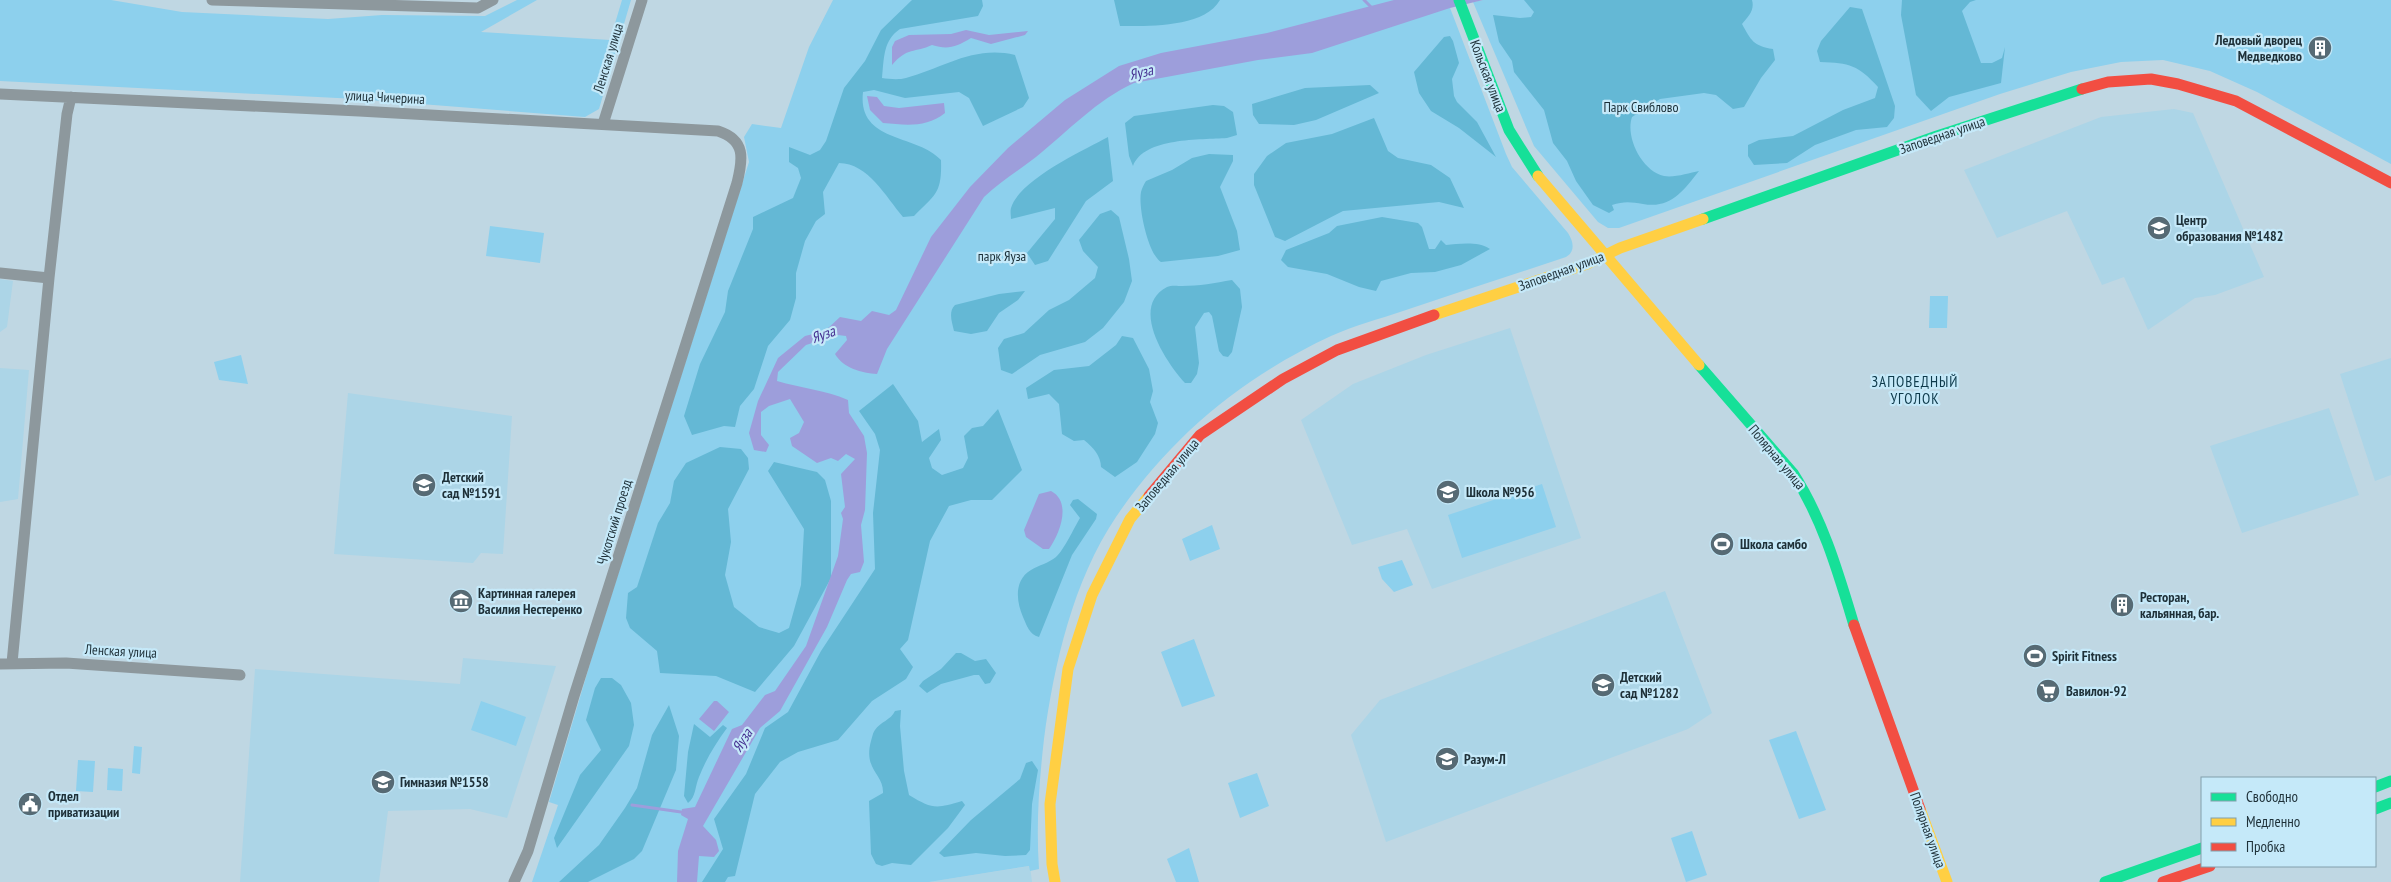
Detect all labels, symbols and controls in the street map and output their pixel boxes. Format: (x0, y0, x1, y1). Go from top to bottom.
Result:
street label: Ленская улица (589, 21, 627, 96)
place label: Ледовый дворец Медведково (2214, 31, 2303, 65)
building icon: Ледовый дворец Медведково (2307, 35, 2333, 61)
street label: Кольская улица (1466, 37, 1510, 115)
water label: Яуза (1127, 60, 1156, 84)
street label: улица Чичерина (345, 86, 425, 108)
park label: Парк Свиблово (1603, 98, 1679, 116)
street label: Заповедная улица (1897, 112, 1987, 158)
place label: Центр образования №1482 (2176, 211, 2283, 245)
school or university icon: Центр образования №1482 (2146, 215, 2172, 241)
park label: парк Яуза (978, 247, 1026, 265)
street label: Заповедная улица (1516, 247, 1606, 295)
water label: Яуза (809, 321, 838, 347)
district label: ЗАПОВЕДНЫЙ УГОЛОК (1872, 372, 1958, 408)
street label: Полярная улица (1745, 421, 1809, 493)
street label: Заповедная улица (1131, 435, 1203, 515)
place label: Детский сад №1591 (442, 468, 501, 502)
school or university icon: Детский сад №1591 (411, 472, 437, 498)
street label: Чукотский проезд (592, 477, 636, 567)
school or university icon: Школа №956 (1435, 479, 1461, 505)
place label: Школа №956 (1466, 483, 1535, 501)
sports icon: Школа самбо (1709, 531, 1735, 557)
place label: Школа самбо (1740, 535, 1807, 553)
place label: Картинная галерея Василия Нестеренко (478, 584, 582, 618)
museum icon: Картинная галерея Василия Нестеренко (448, 588, 474, 614)
place label: Ресторан, кальянная, бар. (2140, 588, 2219, 622)
building icon: Ресторан, кальянная, бар. (2109, 592, 2135, 618)
street label: Ленская улица (84, 640, 157, 662)
sports icon: Spirit Fitness (2022, 643, 2048, 669)
place label: Spirit Fitness (2052, 647, 2117, 665)
place label: Детский сад №1282 (1620, 668, 1679, 702)
school or university icon: Детский сад №1282 (1590, 672, 1616, 698)
supermarket icon: Вавилон-92 (2035, 678, 2061, 704)
place label: Вавилон-92 (2066, 682, 2127, 700)
water label: Яуза (728, 724, 757, 755)
school or university icon: Разум-Л (1434, 746, 1460, 772)
place label: Разум-Л (1464, 750, 1506, 768)
school or university icon: Гимназия №1558 (370, 769, 396, 795)
place label: Гимназия №1558 (400, 773, 489, 791)
legend (2201, 777, 2376, 867)
place label: Отдел приватизации (48, 787, 119, 821)
text: Свободно (2246, 787, 2298, 806)
street label: Полярная улица (1906, 790, 1950, 870)
public building icon: Отдел приватизации (17, 791, 43, 817)
text: Медленно (2246, 812, 2300, 831)
text: Пробка (2246, 837, 2285, 856)

